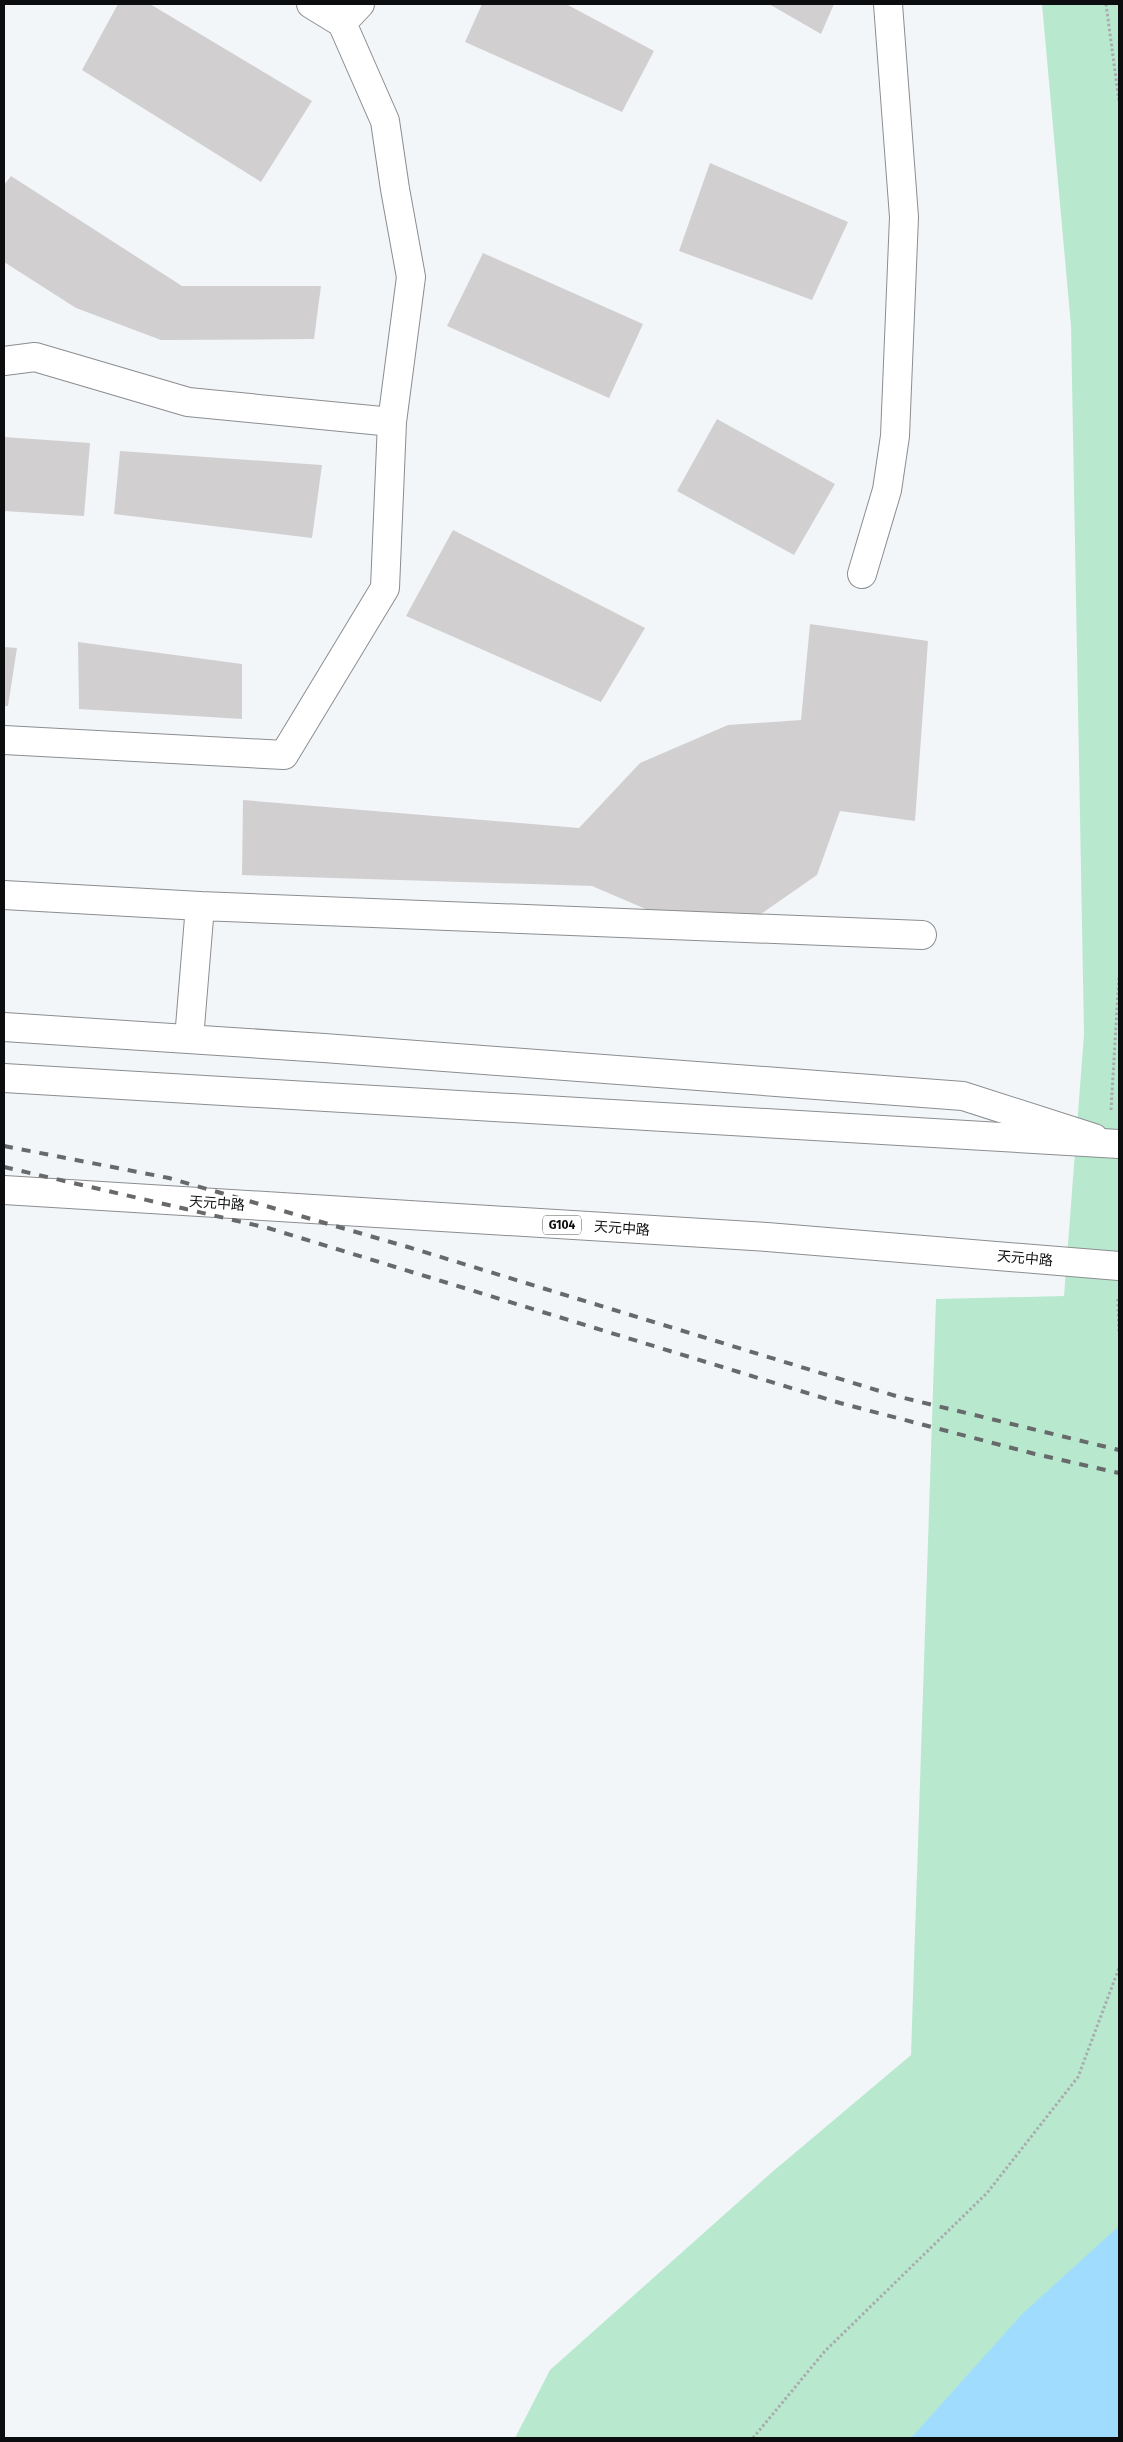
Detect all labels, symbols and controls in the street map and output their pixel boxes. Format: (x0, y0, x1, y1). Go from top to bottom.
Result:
street label: 天元中路 (188, 1193, 245, 1214)
road number: G104 (543, 1216, 581, 1234)
street label: 天元中路 (593, 1218, 650, 1239)
street label: 天元中路 (996, 1248, 1054, 1269)

